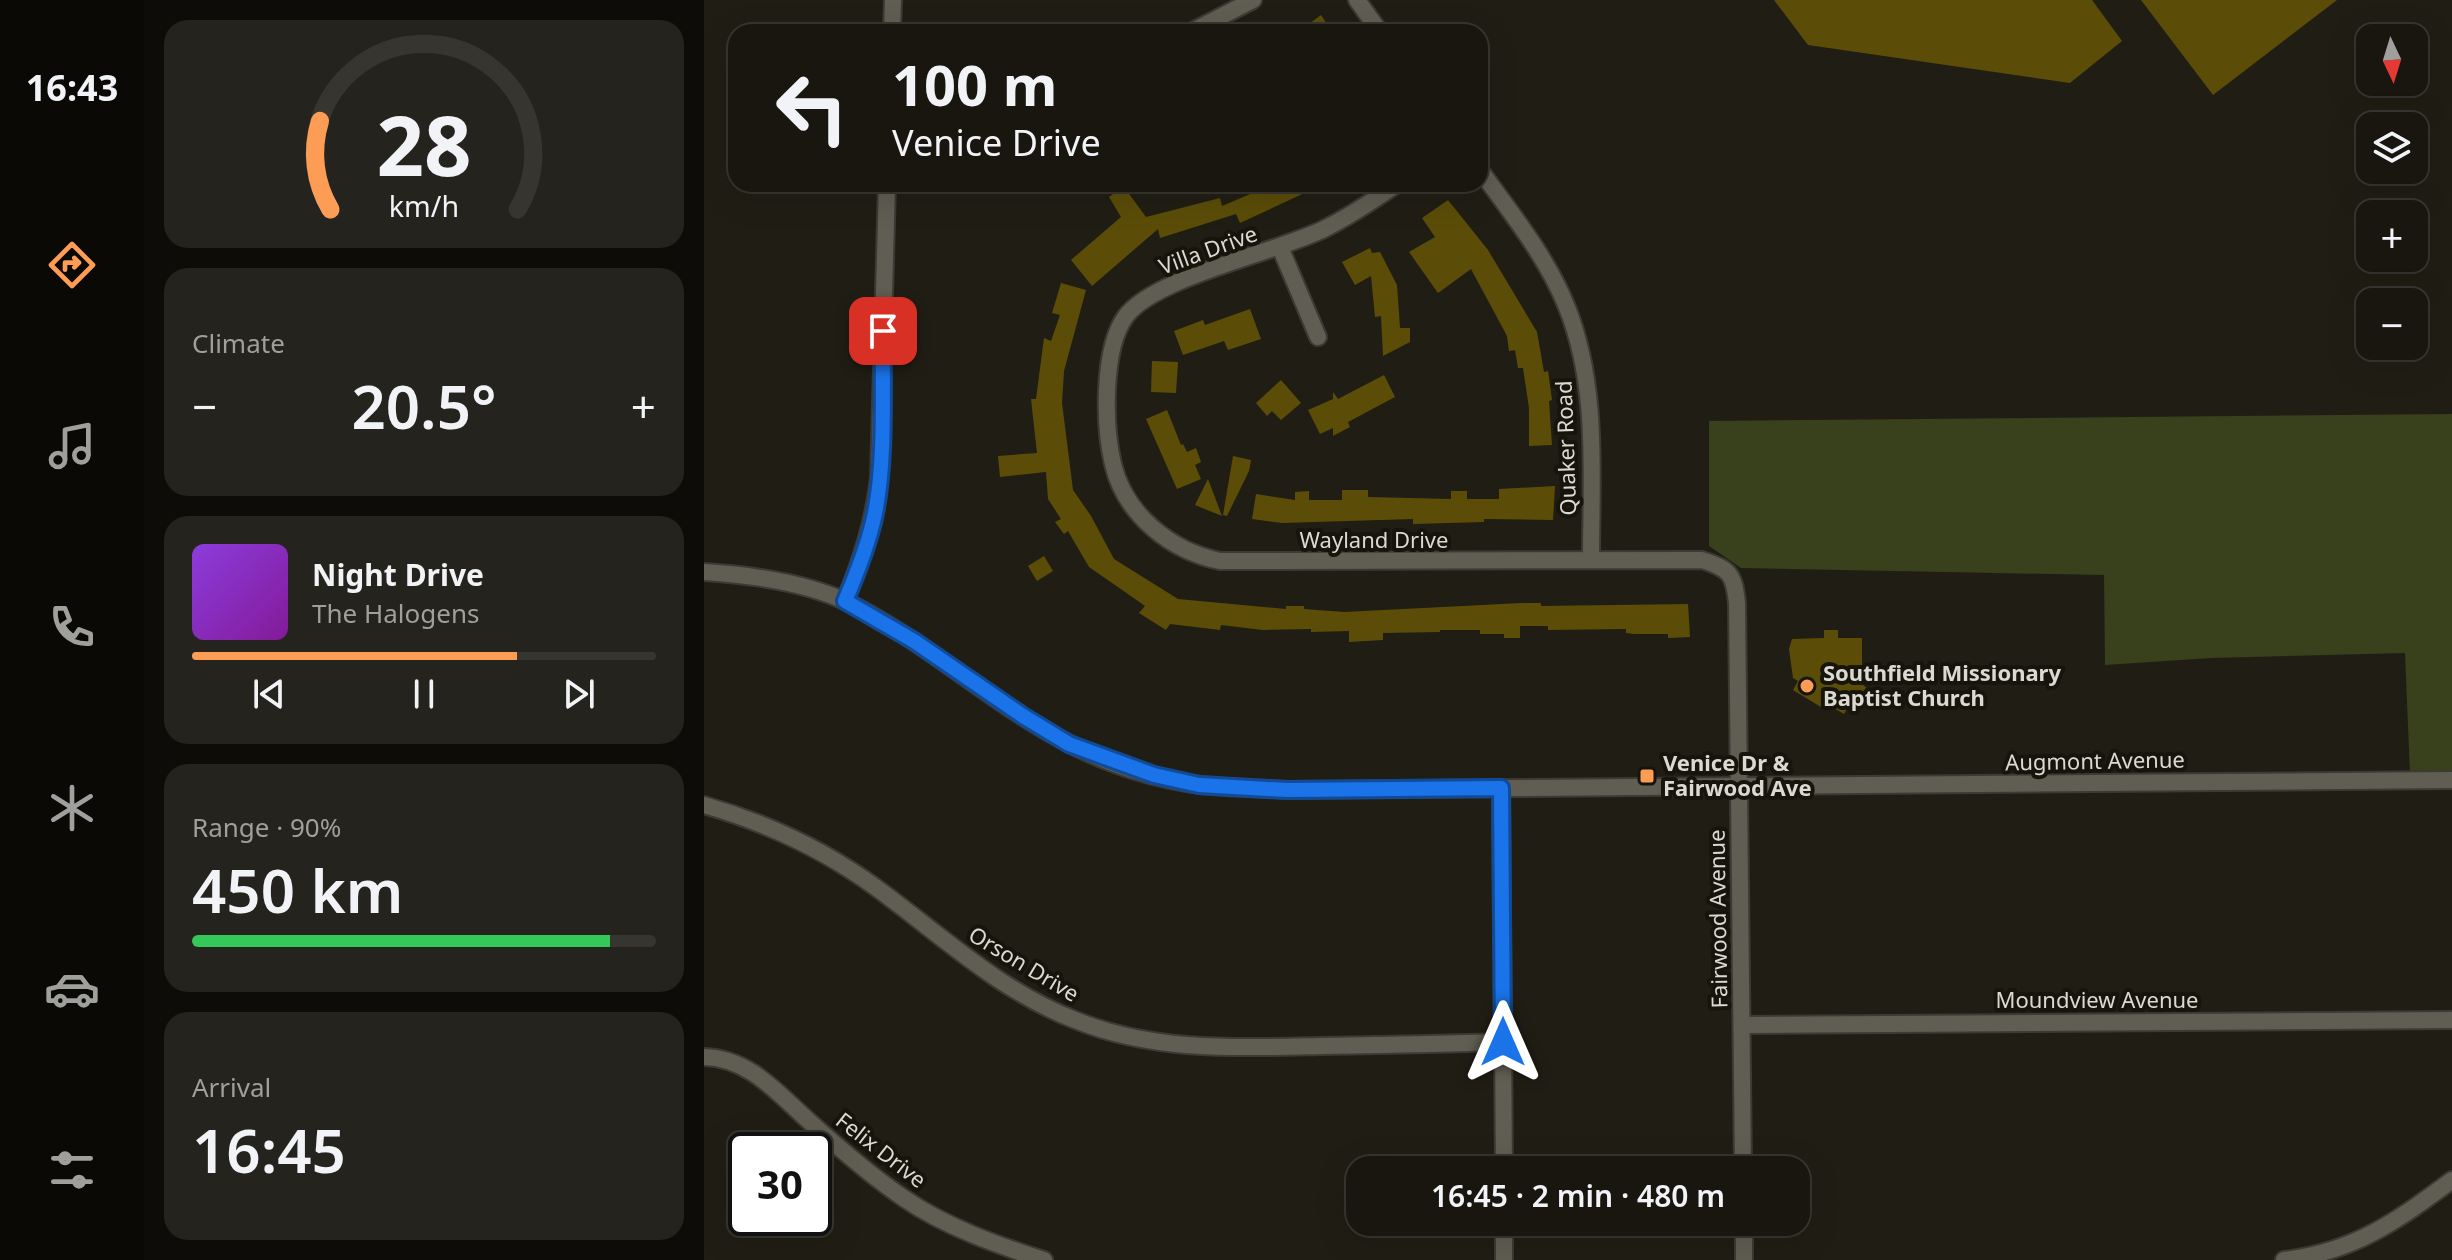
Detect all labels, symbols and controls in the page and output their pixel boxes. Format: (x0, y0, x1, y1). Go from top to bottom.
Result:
north arrow (2356, 24, 2428, 96)
map controls (2356, 24, 2428, 360)
text: 100 m (892, 46, 1057, 122)
icon: left (760, 56, 864, 160)
text: 16:43 (26, 63, 118, 112)
text: 28 (376, 87, 472, 200)
button: layers (2356, 112, 2428, 184)
text: Venice Drive (892, 118, 1101, 167)
text: km/h (389, 186, 459, 225)
button: + (2356, 200, 2428, 272)
street label: Villa Drive (1154, 217, 1261, 281)
icon: directions (44, 237, 100, 293)
button: − (2356, 288, 2428, 360)
pin (849, 297, 917, 365)
icon: arrive (861, 309, 905, 353)
text: Climate (192, 325, 285, 361)
text: 20.5° (351, 365, 497, 447)
text: − (192, 376, 217, 436)
text: + (631, 376, 656, 436)
street label: Quaker Road (1548, 380, 1582, 516)
icon: music (44, 418, 100, 474)
street label: Wayland Drive (1300, 524, 1448, 554)
text: Night Drive (312, 554, 484, 595)
text: The Halogens (312, 595, 479, 631)
icon: phone (44, 599, 100, 655)
place label: Southfield Missionary Baptist Church (1823, 657, 2061, 712)
icon: previous (247, 672, 291, 716)
icon: pause (402, 672, 446, 716)
icon: next (557, 672, 601, 716)
marker: Southfield Missionary Baptist Church (1798, 677, 1816, 695)
street label: Augmont Avenue (2005, 743, 2185, 777)
place label: Venice Dr & Fairwood Ave (1663, 747, 1812, 802)
marker: Venice Dr & Fairwood Ave (1638, 767, 1656, 785)
icon: climate (44, 780, 100, 836)
text: Range · 90% (192, 809, 341, 845)
street label: Fairwood Avenue (1700, 829, 1734, 1009)
text: 450 km (192, 849, 403, 931)
street label: Orson Drive (964, 918, 1085, 1008)
icon: car (44, 961, 100, 1017)
street label: Moundview Avenue (1995, 984, 2199, 1014)
position arrow (1461, 1000, 1545, 1084)
text: Arrival (192, 1069, 271, 1105)
street label: Felix Drive (830, 1104, 933, 1194)
text: 16:45 (192, 1109, 346, 1191)
speed limit sign: 30 (728, 1132, 832, 1236)
icon: filters (44, 1142, 100, 1198)
text: 16:45 · 2 min · 480 m (1431, 1175, 1725, 1216)

